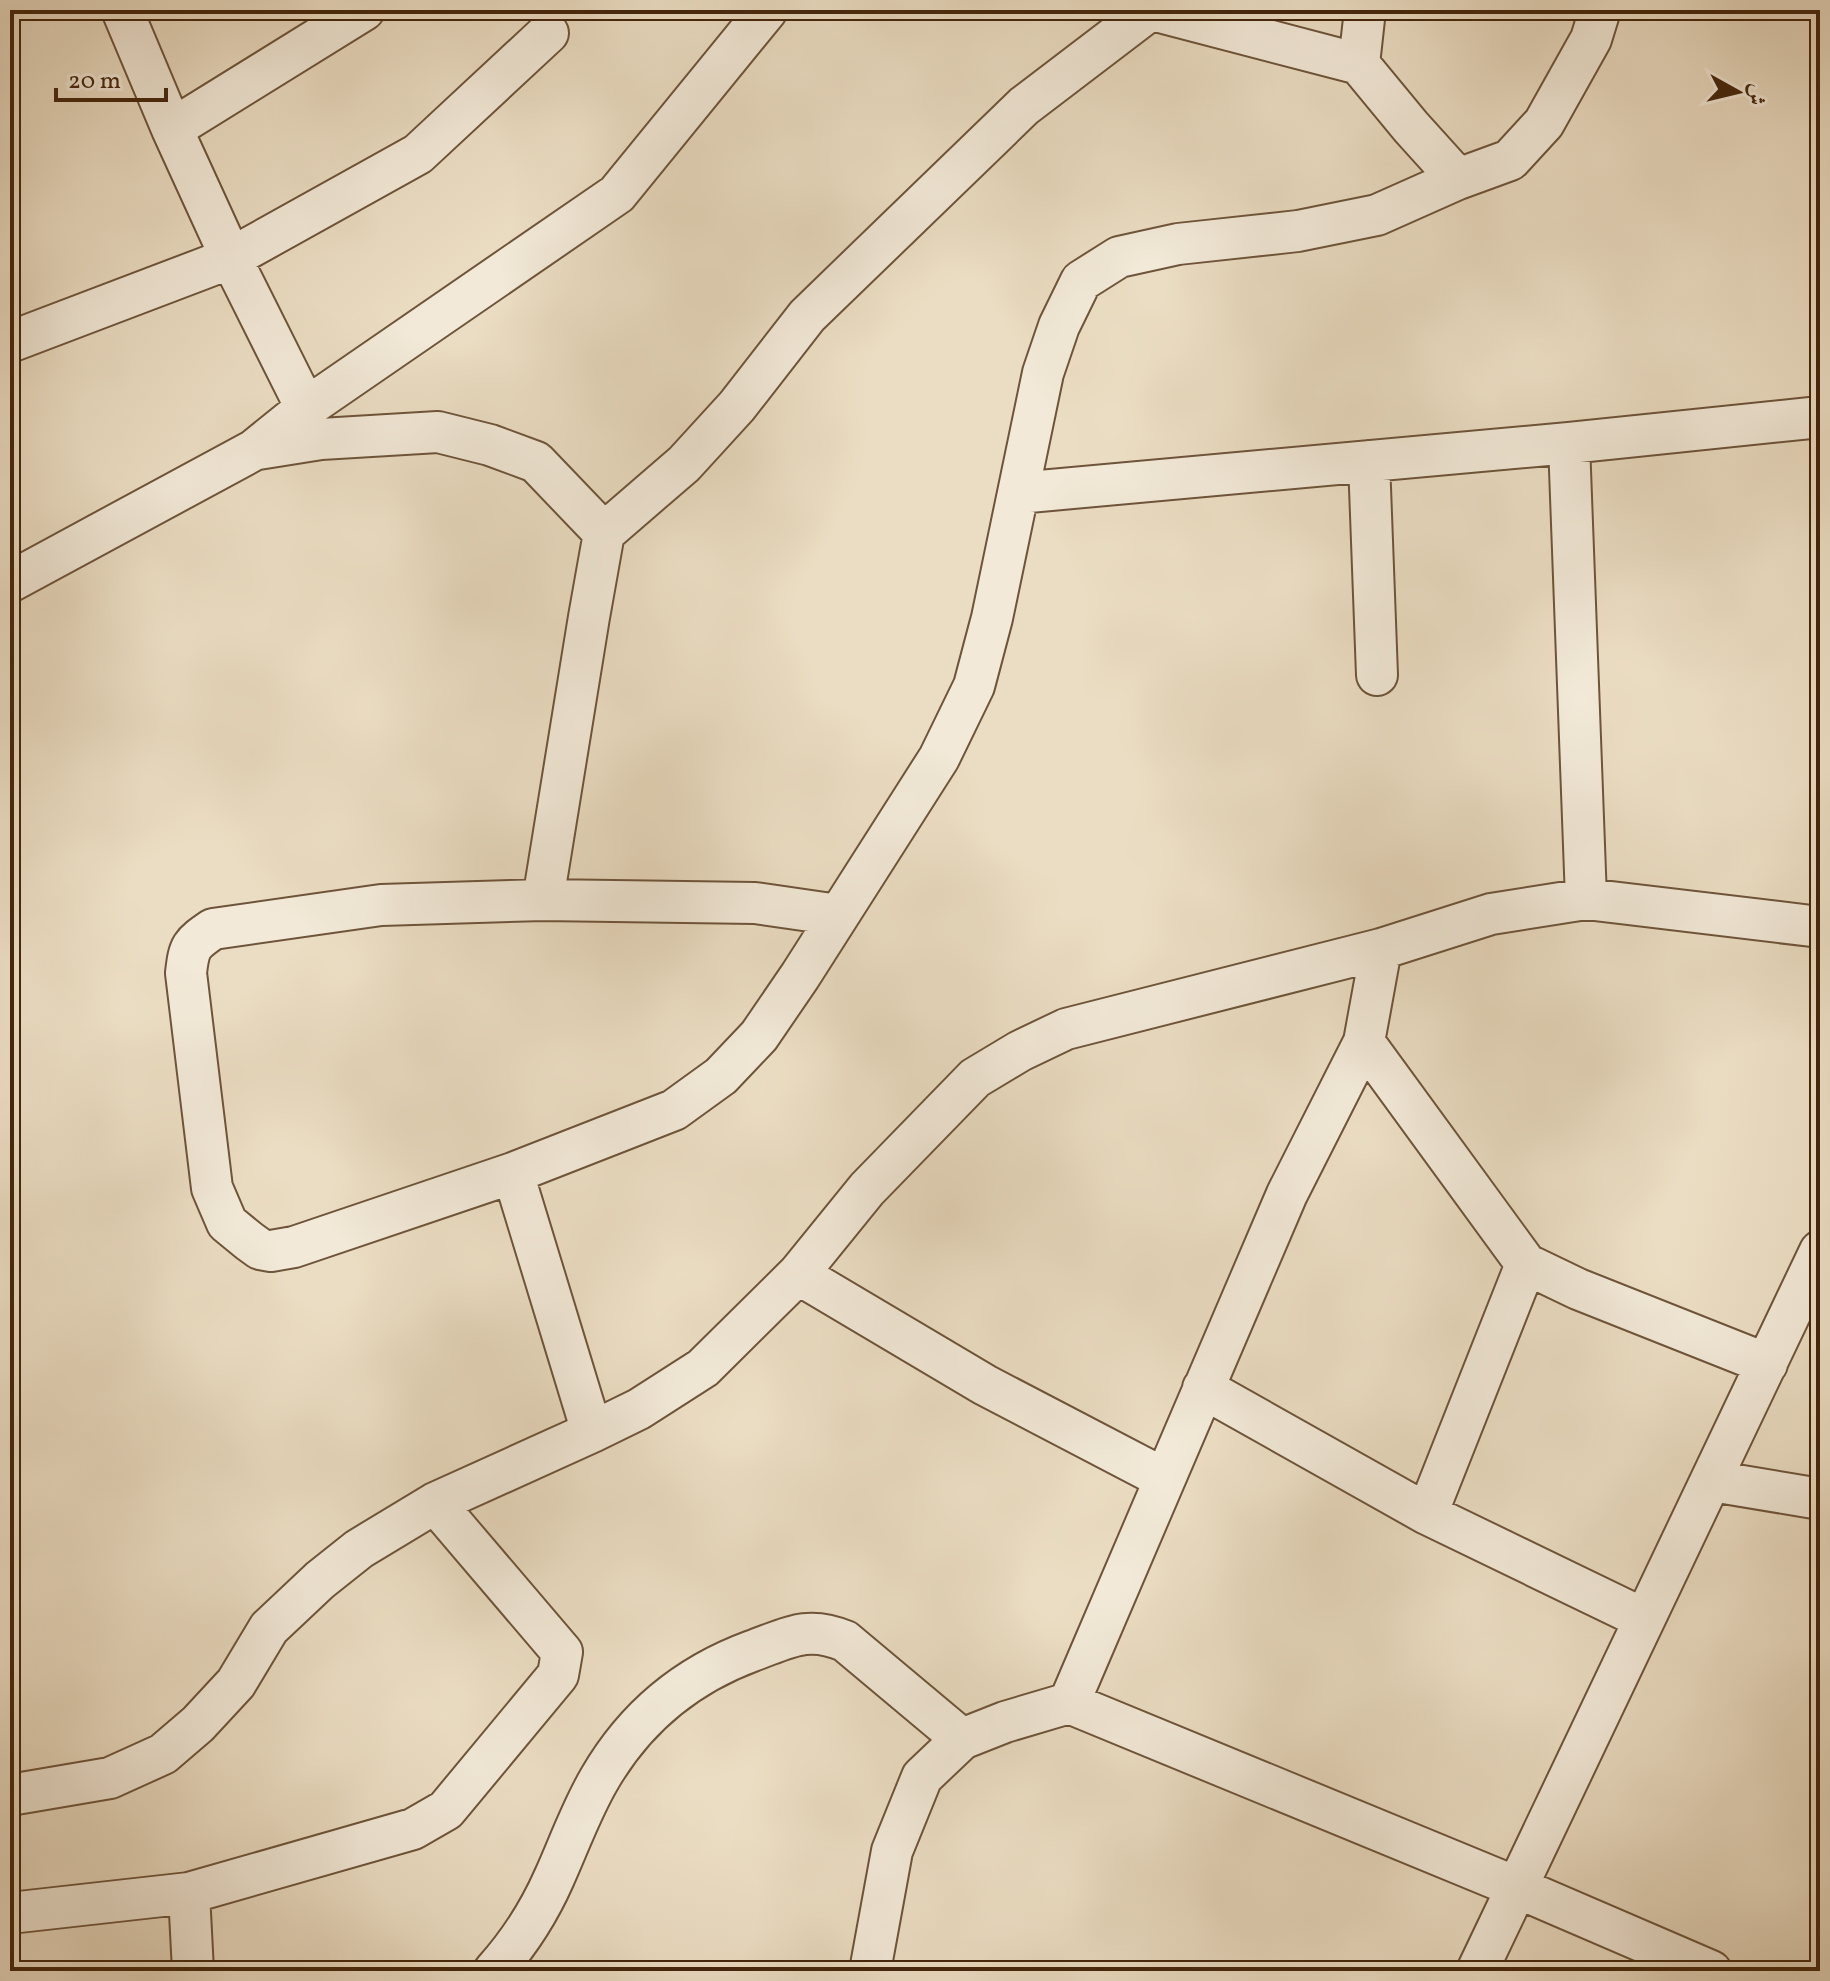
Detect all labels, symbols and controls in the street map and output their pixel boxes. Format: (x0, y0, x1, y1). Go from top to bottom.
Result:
scale bar (56, 52, 166, 102)
north arrow (1698, 52, 1778, 132)
text: 20 m (68, 65, 121, 99)
text: ش (1738, 81, 1772, 107)

